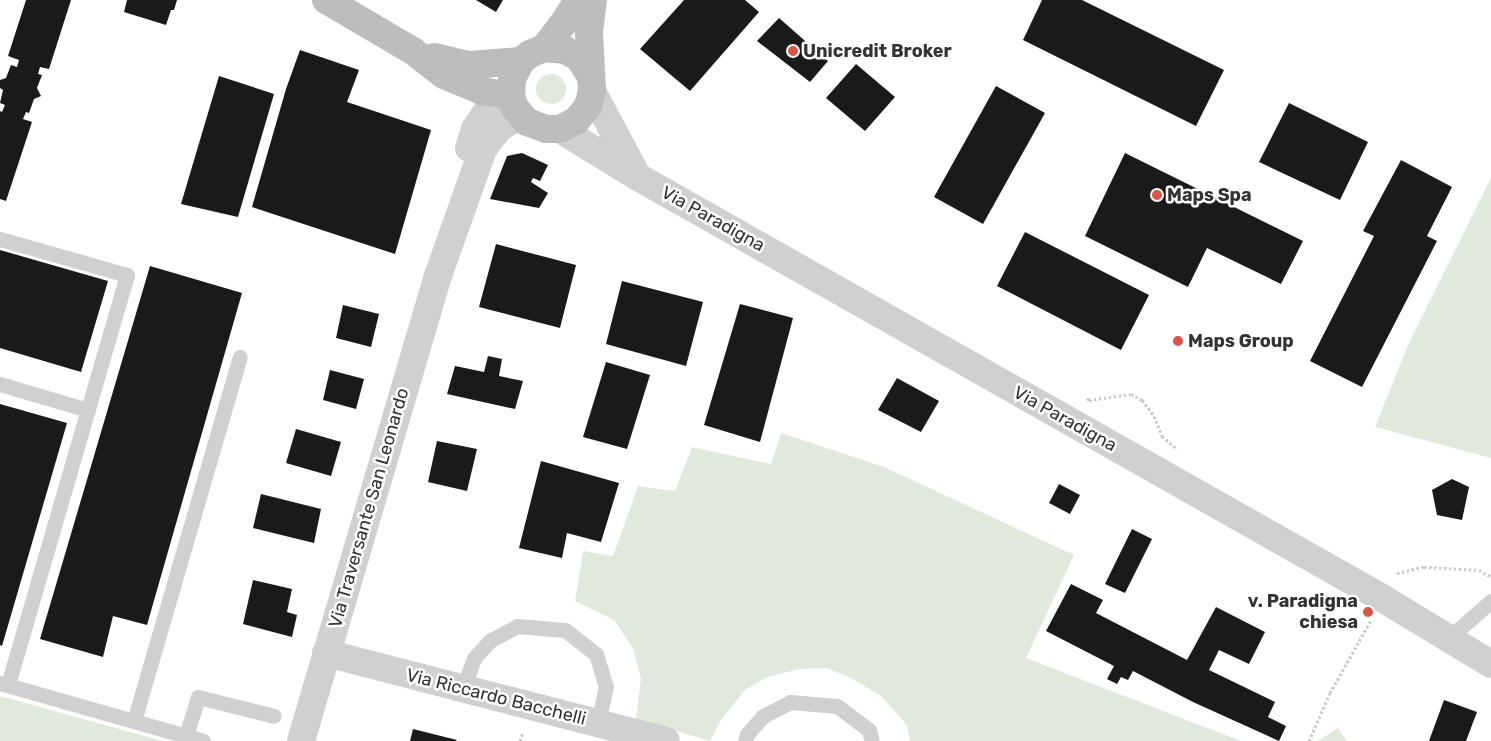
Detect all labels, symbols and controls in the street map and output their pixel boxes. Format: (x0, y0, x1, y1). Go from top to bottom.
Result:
place label: Unicredit Broker (803, 40, 952, 62)
marker: Unicredit Broker (787, 45, 799, 57)
street label: Via Paradigna (657, 182, 769, 256)
place label: Maps Spa (1167, 184, 1252, 206)
marker: Maps Spa (1151, 189, 1163, 201)
place label: Maps Group (1188, 330, 1294, 352)
marker: Maps Group (1172, 335, 1184, 347)
street label: Via Paradigna (1009, 382, 1121, 456)
street label: Via Traversante San Leonardo (324, 385, 414, 631)
place label: v. Paradigna chiesa (1248, 591, 1358, 634)
marker: v. Paradigna chiesa (1362, 606, 1374, 618)
street label: Via Riccardo Bacchelli (404, 664, 588, 730)

